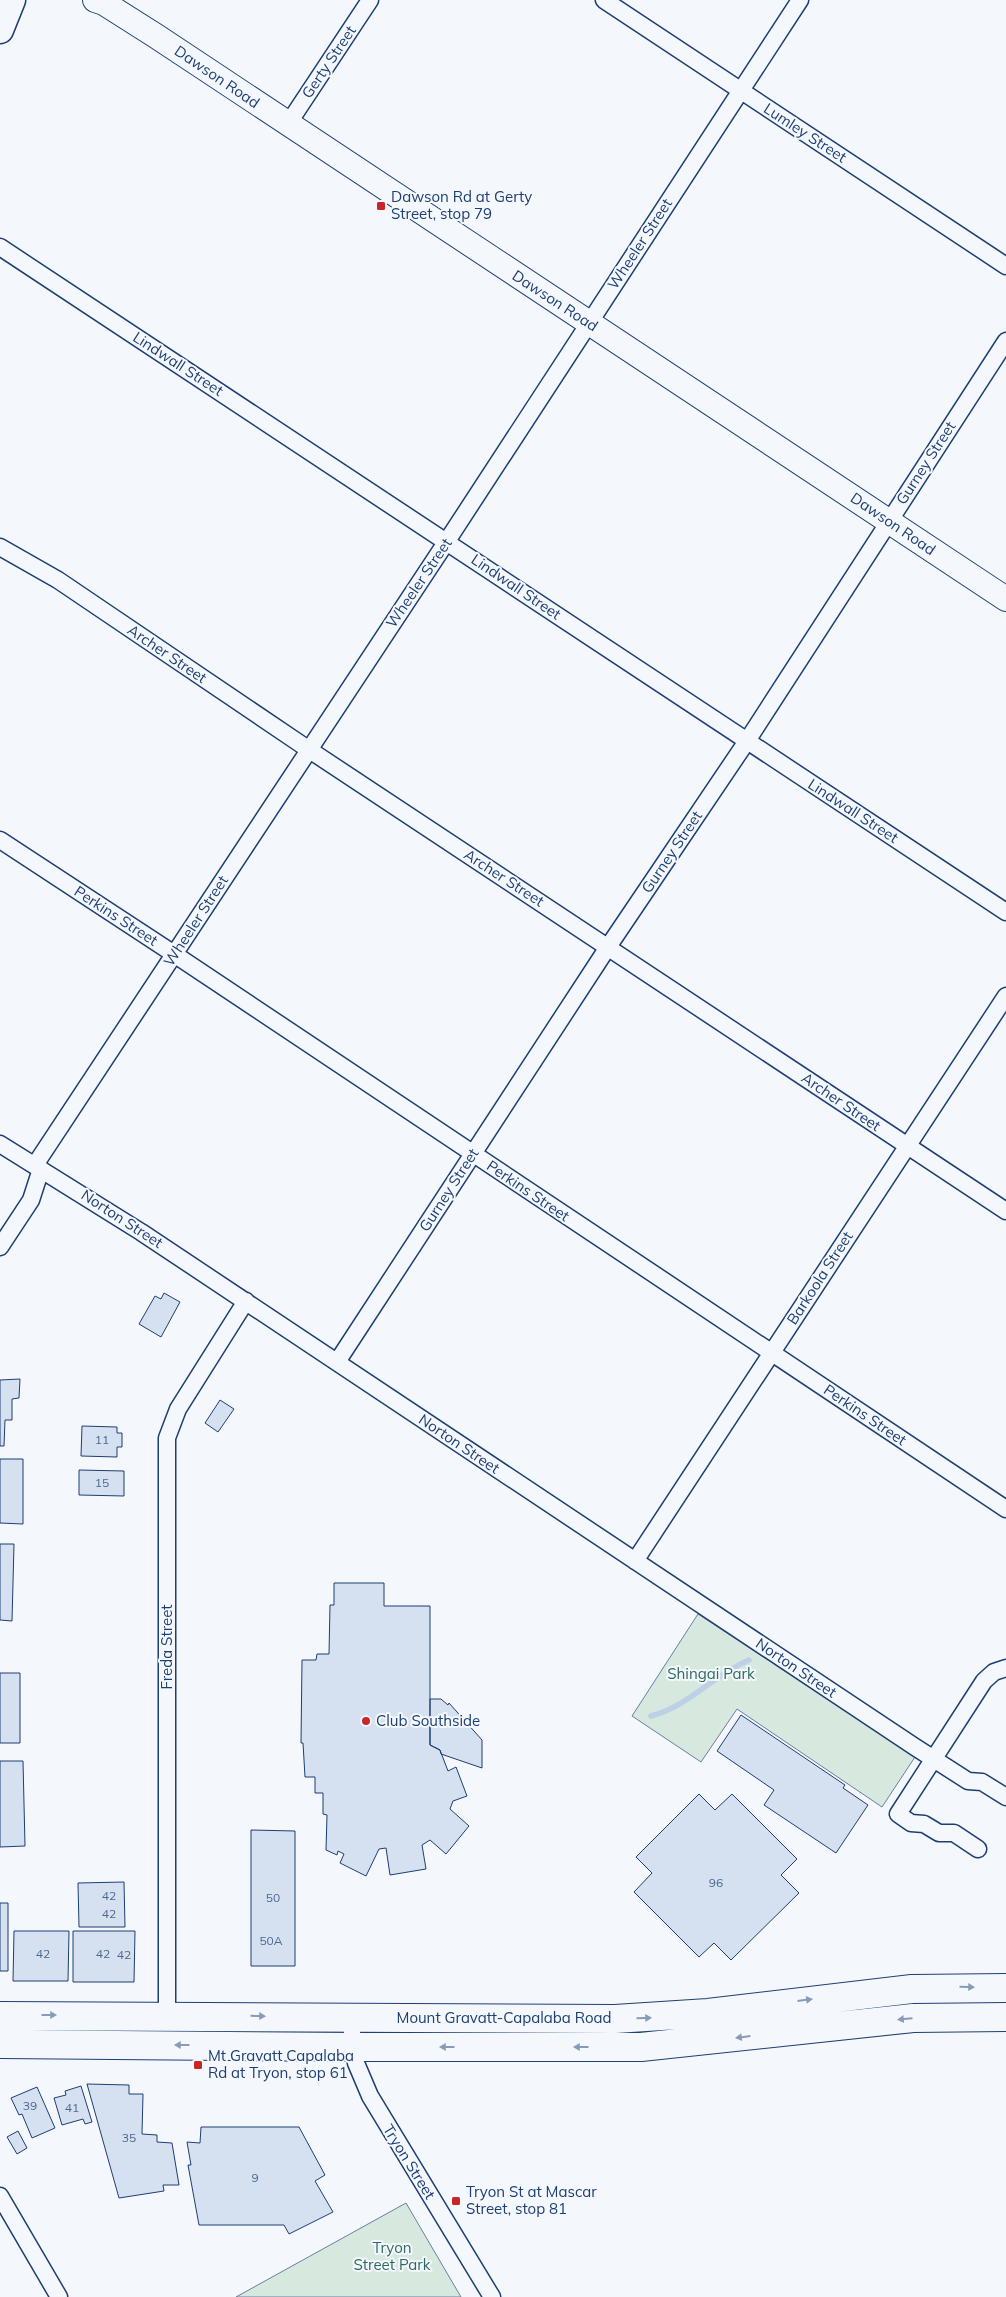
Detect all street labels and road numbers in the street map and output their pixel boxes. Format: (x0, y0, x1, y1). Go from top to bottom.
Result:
street label: Gerty Street (297, 22, 360, 102)
street label: Dawson Road (171, 41, 263, 112)
street label: Lumley Street (760, 99, 850, 166)
street label: Wheeler Street (603, 195, 676, 293)
street label: Dawson Road (509, 266, 602, 335)
street label: Lindwall Street (130, 327, 227, 400)
street label: Gurney Street (892, 418, 959, 508)
street label: Dawson Road (847, 488, 939, 559)
street label: Wheeler Street (382, 534, 456, 631)
street label: Lindwall Street (468, 550, 565, 624)
street label: Archer Street (124, 620, 211, 687)
street label: Lindwall Street (805, 774, 902, 847)
street label: Gurney Street (637, 807, 706, 897)
street label: Archer Street (461, 845, 548, 910)
street label: Wheeler Street (159, 872, 232, 970)
street label: Perkins Street (71, 881, 162, 950)
street label: Archer Street (798, 1068, 885, 1135)
street label: Gurney Street (415, 1145, 482, 1235)
street label: Perkins Street (483, 1156, 573, 1225)
street label: Norton Street (78, 1185, 167, 1252)
street label: Barkoola Street (782, 1228, 857, 1328)
street label: Perkins Street (820, 1380, 910, 1449)
street label: Norton Street (415, 1410, 503, 1478)
street label: Freda Street (157, 1604, 176, 1690)
street label: Norton Street (752, 1634, 840, 1702)
street label: Mount Gravatt-Capalaba Road (397, 2008, 611, 2027)
street label: Tryon Street (379, 2121, 440, 2203)

